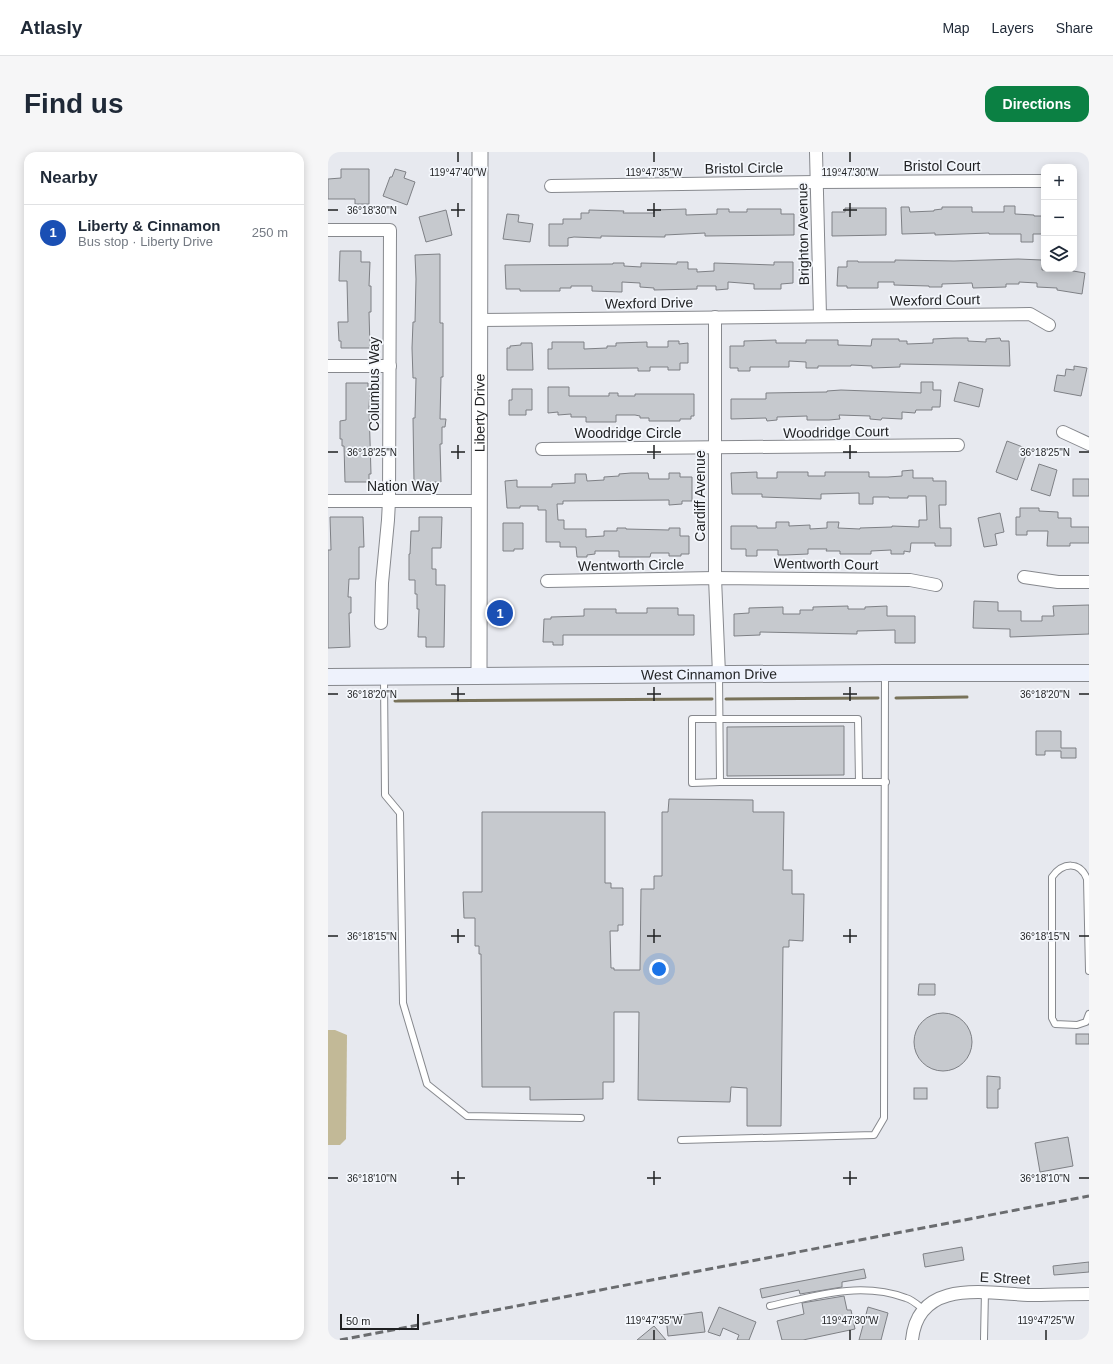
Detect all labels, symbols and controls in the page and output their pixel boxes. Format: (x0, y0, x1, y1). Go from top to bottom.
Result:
text: Atlasly (20, 17, 82, 38)
text: Map (942, 20, 970, 36)
text: Layers (992, 20, 1034, 36)
text: Share (1056, 20, 1093, 36)
button: Directions (985, 86, 1089, 122)
text: Find us (24, 88, 124, 119)
street label: Bristol Court (903, 158, 981, 174)
street label: Bristol Circle (705, 159, 784, 177)
map controls (1041, 164, 1077, 272)
button: + (1041, 164, 1077, 200)
text: 119°47'40"W (429, 167, 487, 178)
text: 119°47'35"W (625, 167, 683, 178)
text: 119°47'30"W (821, 167, 879, 178)
text: Nearby (40, 168, 98, 187)
street label: Brighton Avenue (794, 182, 812, 285)
button: − (1041, 200, 1077, 236)
text: 36°18'30"N (347, 205, 397, 216)
text: Liberty & Cinnamon (78, 217, 221, 234)
text: 1 (49, 225, 57, 240)
text: 250 m (252, 225, 288, 240)
text: Bus stop · Liberty Drive (78, 234, 213, 249)
button: layers (1041, 236, 1077, 272)
street label: Wexford Court (890, 291, 980, 309)
street label: Wexford Drive (605, 294, 694, 312)
street label: Columbus Way (366, 337, 382, 431)
street label: Liberty Drive (471, 373, 488, 452)
street label: Woodridge Court (783, 423, 889, 441)
street label: Woodridge Circle (574, 425, 682, 441)
text: 36°18'25"N (347, 447, 397, 458)
text: 36°18'25"N (1020, 447, 1070, 458)
street label: Cardiff Avenue (692, 450, 708, 542)
street label: Nation Way (367, 478, 439, 494)
street label: Wentworth Court (773, 555, 879, 573)
street label: Wentworth Circle (578, 556, 685, 574)
pin: 1 (487, 598, 513, 628)
street label: West Cinnamon Drive (641, 666, 777, 683)
text: 36°18'20"N (347, 689, 397, 700)
text: 36°18'20"N (1020, 689, 1070, 700)
text: 36°18'15"N (347, 931, 397, 942)
text: 36°18'15"N (1020, 931, 1070, 942)
your location (649, 959, 669, 979)
text: 36°18'10"N (347, 1173, 397, 1184)
text: 36°18'10"N (1020, 1173, 1070, 1184)
street label: E Street (979, 1269, 1031, 1287)
scale bar (340, 1312, 419, 1331)
text: 50 m (346, 1315, 370, 1327)
text: 119°47'35"W (625, 1315, 683, 1326)
text: 119°47'30"W (821, 1315, 879, 1326)
text: 119°47'25"W (1017, 1315, 1075, 1326)

